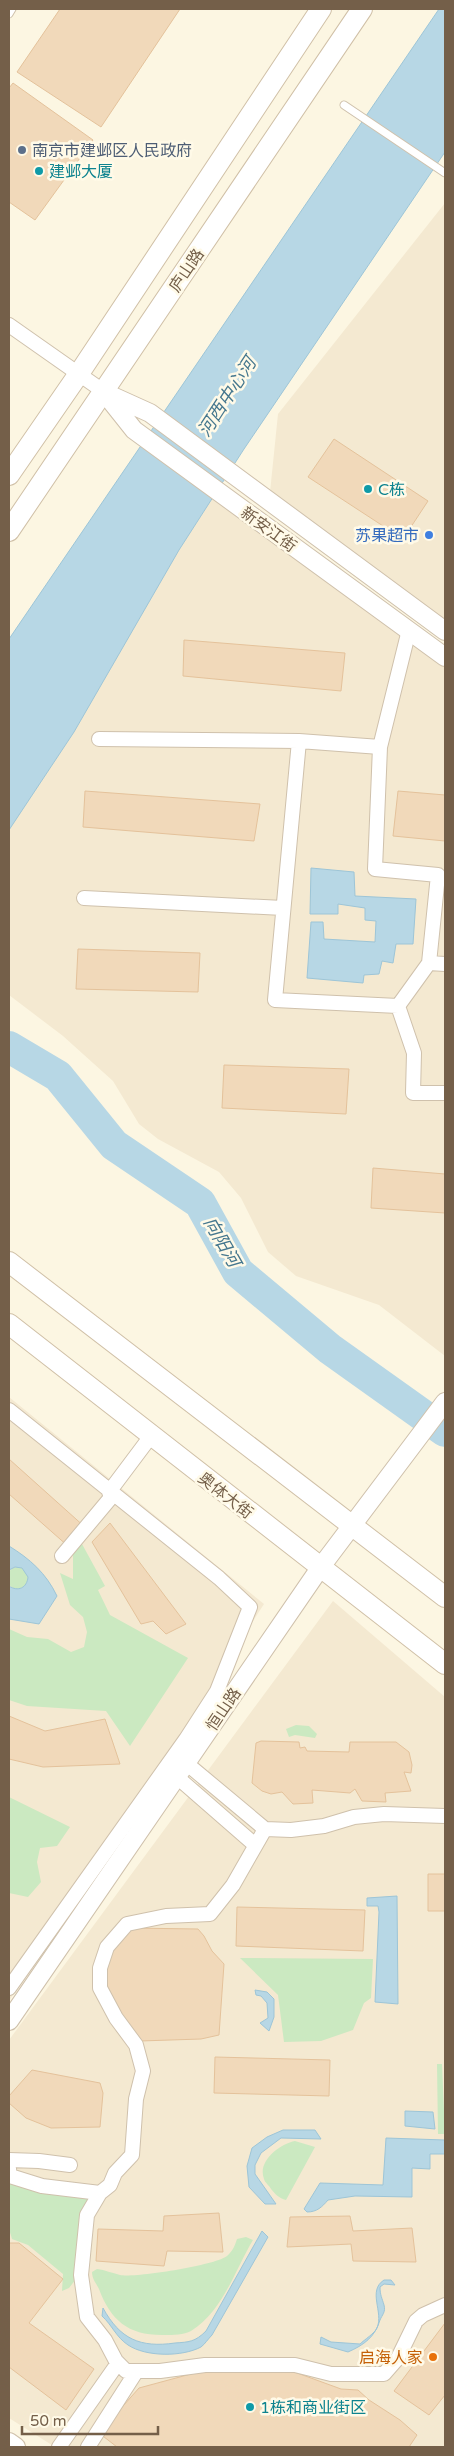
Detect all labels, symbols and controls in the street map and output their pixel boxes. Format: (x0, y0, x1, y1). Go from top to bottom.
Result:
place label: 南京市建邺区人民政府 (32, 141, 192, 161)
marker: 南京市建邺区人民政府 (16, 144, 28, 156)
place label: 建邺大厦 (49, 162, 113, 182)
marker: 建邺大厦 (33, 165, 45, 177)
street label: 庐山路 (165, 245, 209, 296)
water label: 河西中心河 (193, 351, 262, 441)
place label: C栋 (378, 480, 405, 500)
marker: C栋 (362, 483, 374, 495)
street label: 新安江街 (237, 503, 300, 557)
place label: 苏果超市 (355, 526, 419, 546)
marker: 苏果超市 (423, 529, 435, 541)
water label: 向阳河 (199, 1213, 247, 1273)
street label: 奥体大街 (194, 1468, 257, 1523)
street label: 恒山路 (202, 1684, 246, 1735)
place label: 启海人家 (359, 2348, 423, 2368)
marker: 启海人家 (427, 2351, 439, 2363)
place label: 1栋和商业街区 (260, 2398, 366, 2418)
marker: 1栋和商业街区 (244, 2401, 256, 2413)
scale bar (22, 2404, 159, 2436)
text: 50 m (30, 2412, 67, 2430)

